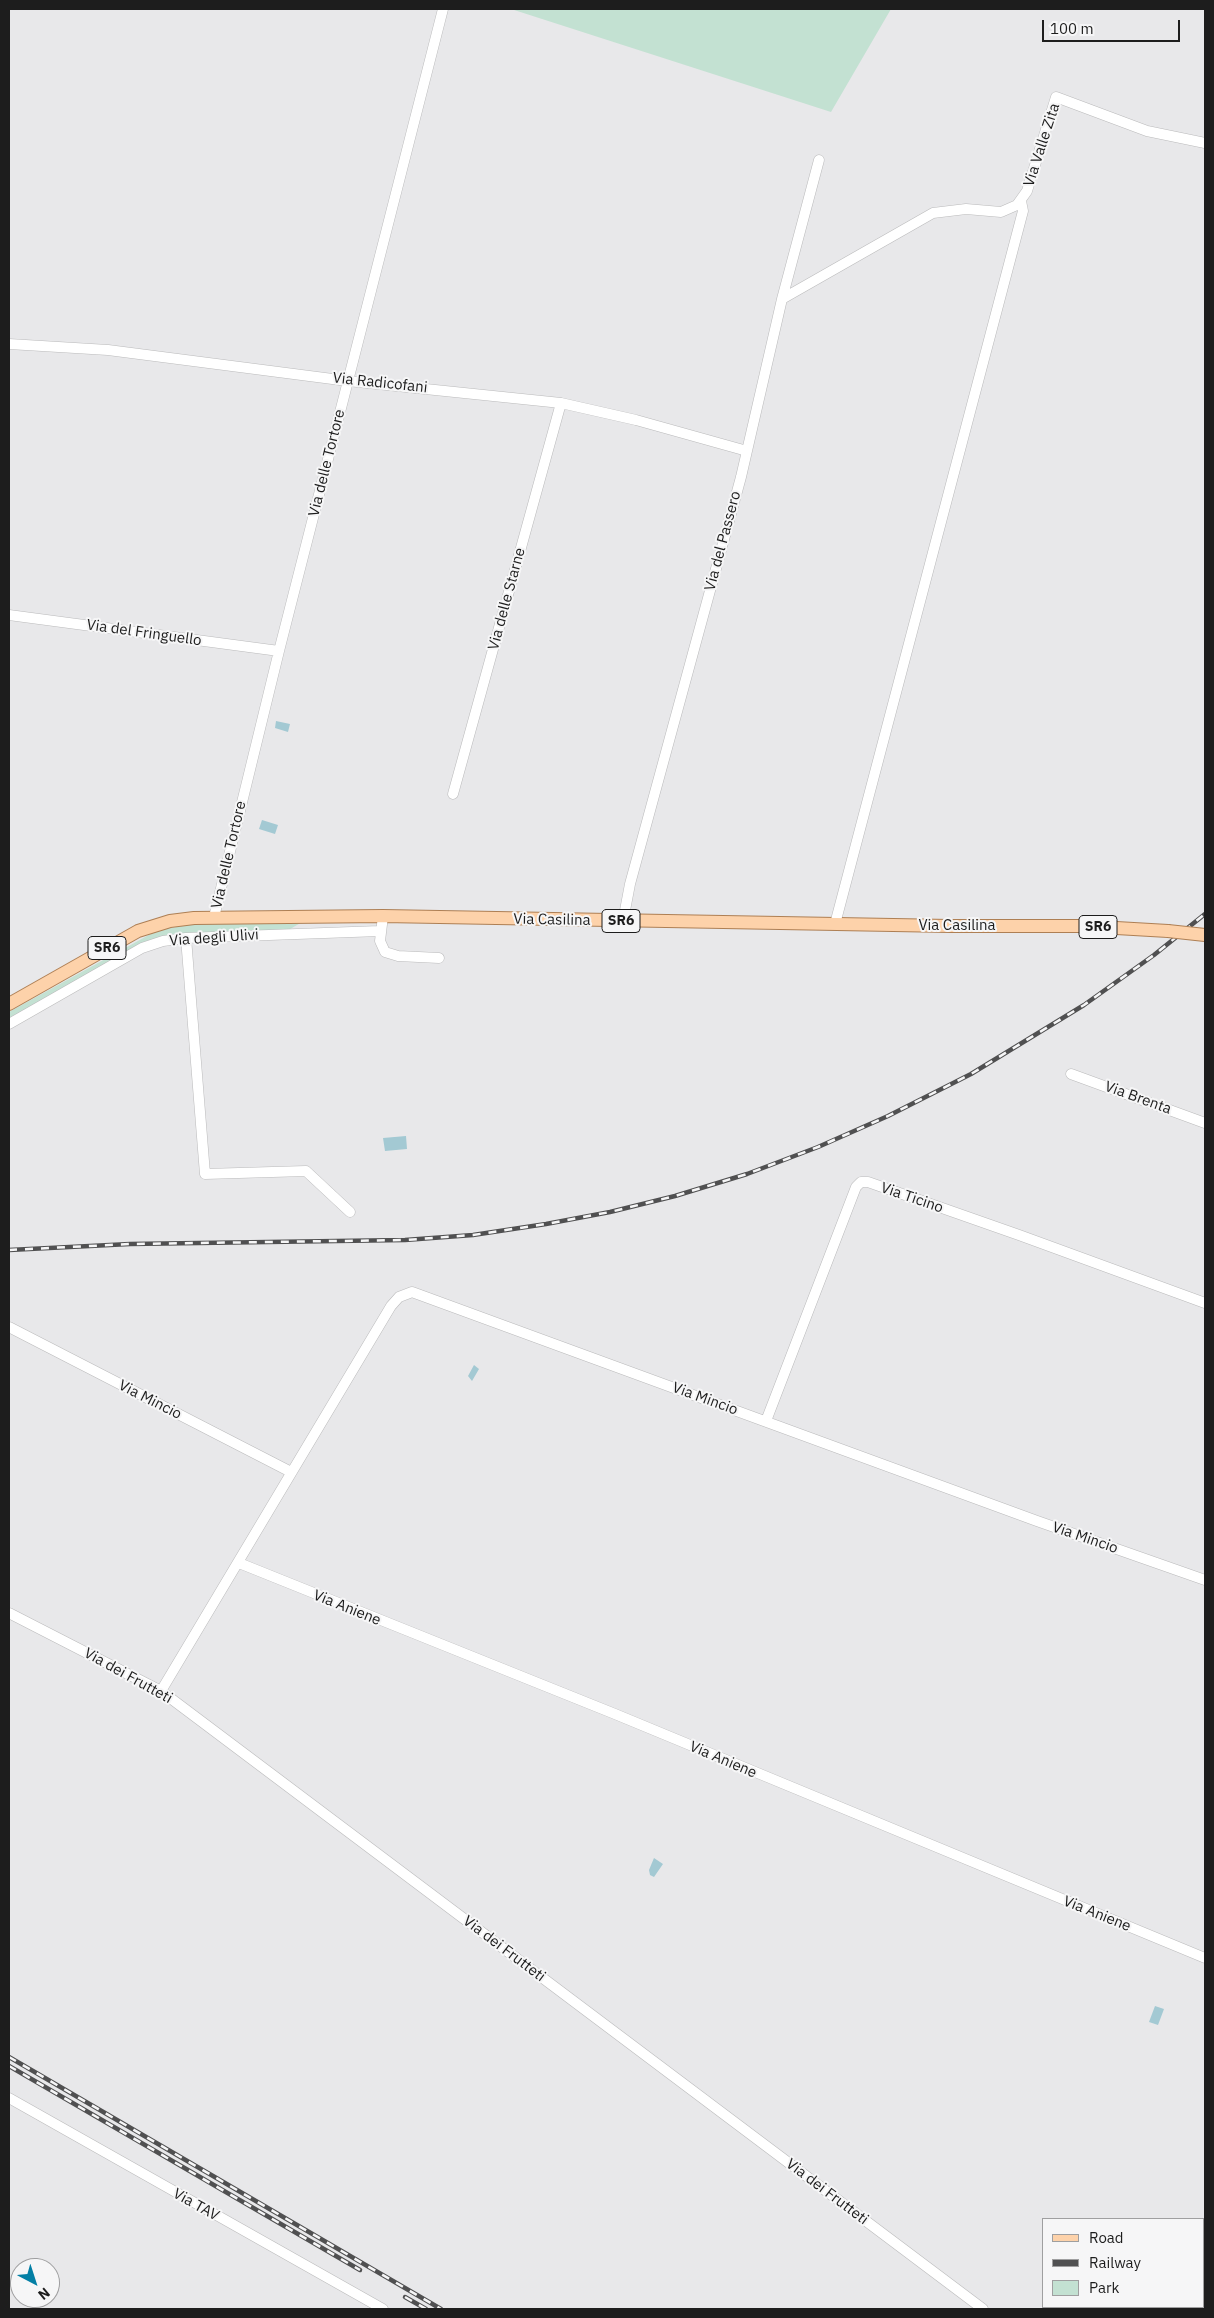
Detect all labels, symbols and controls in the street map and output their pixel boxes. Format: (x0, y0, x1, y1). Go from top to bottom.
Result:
scale bar (1044, 10, 1182, 42)
text: 100 m (1050, 19, 1094, 38)
street label: Via Valle Zita (1020, 101, 1064, 189)
street label: Via Radicofani (332, 369, 428, 397)
street label: Via delle Tortore (305, 407, 349, 519)
street label: Via del Passero (701, 489, 745, 593)
street label: Via delle Starne (485, 546, 529, 652)
street label: Via del Fringuello (85, 616, 203, 650)
street label: Via delle Tortore (208, 799, 250, 911)
road number: SR6 (602, 909, 640, 932)
street label: Via Casilina (513, 910, 591, 930)
road number: SR6 (1079, 916, 1117, 939)
street label: Via Casilina (918, 917, 996, 935)
street label: Via degli Ulivi (169, 926, 259, 950)
road number: SR6 (88, 936, 126, 960)
street label: Via Brenta (1102, 1078, 1174, 1118)
street label: Via Ticino (878, 1179, 946, 1217)
street label: Via Mincio (115, 1376, 185, 1424)
street label: Via Mincio (670, 1379, 740, 1419)
street label: Via Mincio (1050, 1518, 1120, 1558)
street label: Via Aniene (311, 1586, 383, 1630)
street label: Via dei Frutteti (81, 1644, 175, 1708)
street label: Via Aniene (687, 1738, 759, 1782)
street label: Via Aniene (1061, 1892, 1133, 1936)
street label: Via dei Frutteti (459, 1912, 549, 1986)
street label: Via dei Frutteti (782, 2155, 872, 2229)
street label: Via TAV (170, 2185, 222, 2225)
legend (1042, 2218, 1204, 2308)
text: Road (1089, 2228, 1124, 2247)
text: Railway (1089, 2253, 1141, 2272)
north arrow (10, 2258, 60, 2308)
text: Park (1089, 2278, 1119, 2297)
text: N (34, 2284, 54, 2304)

